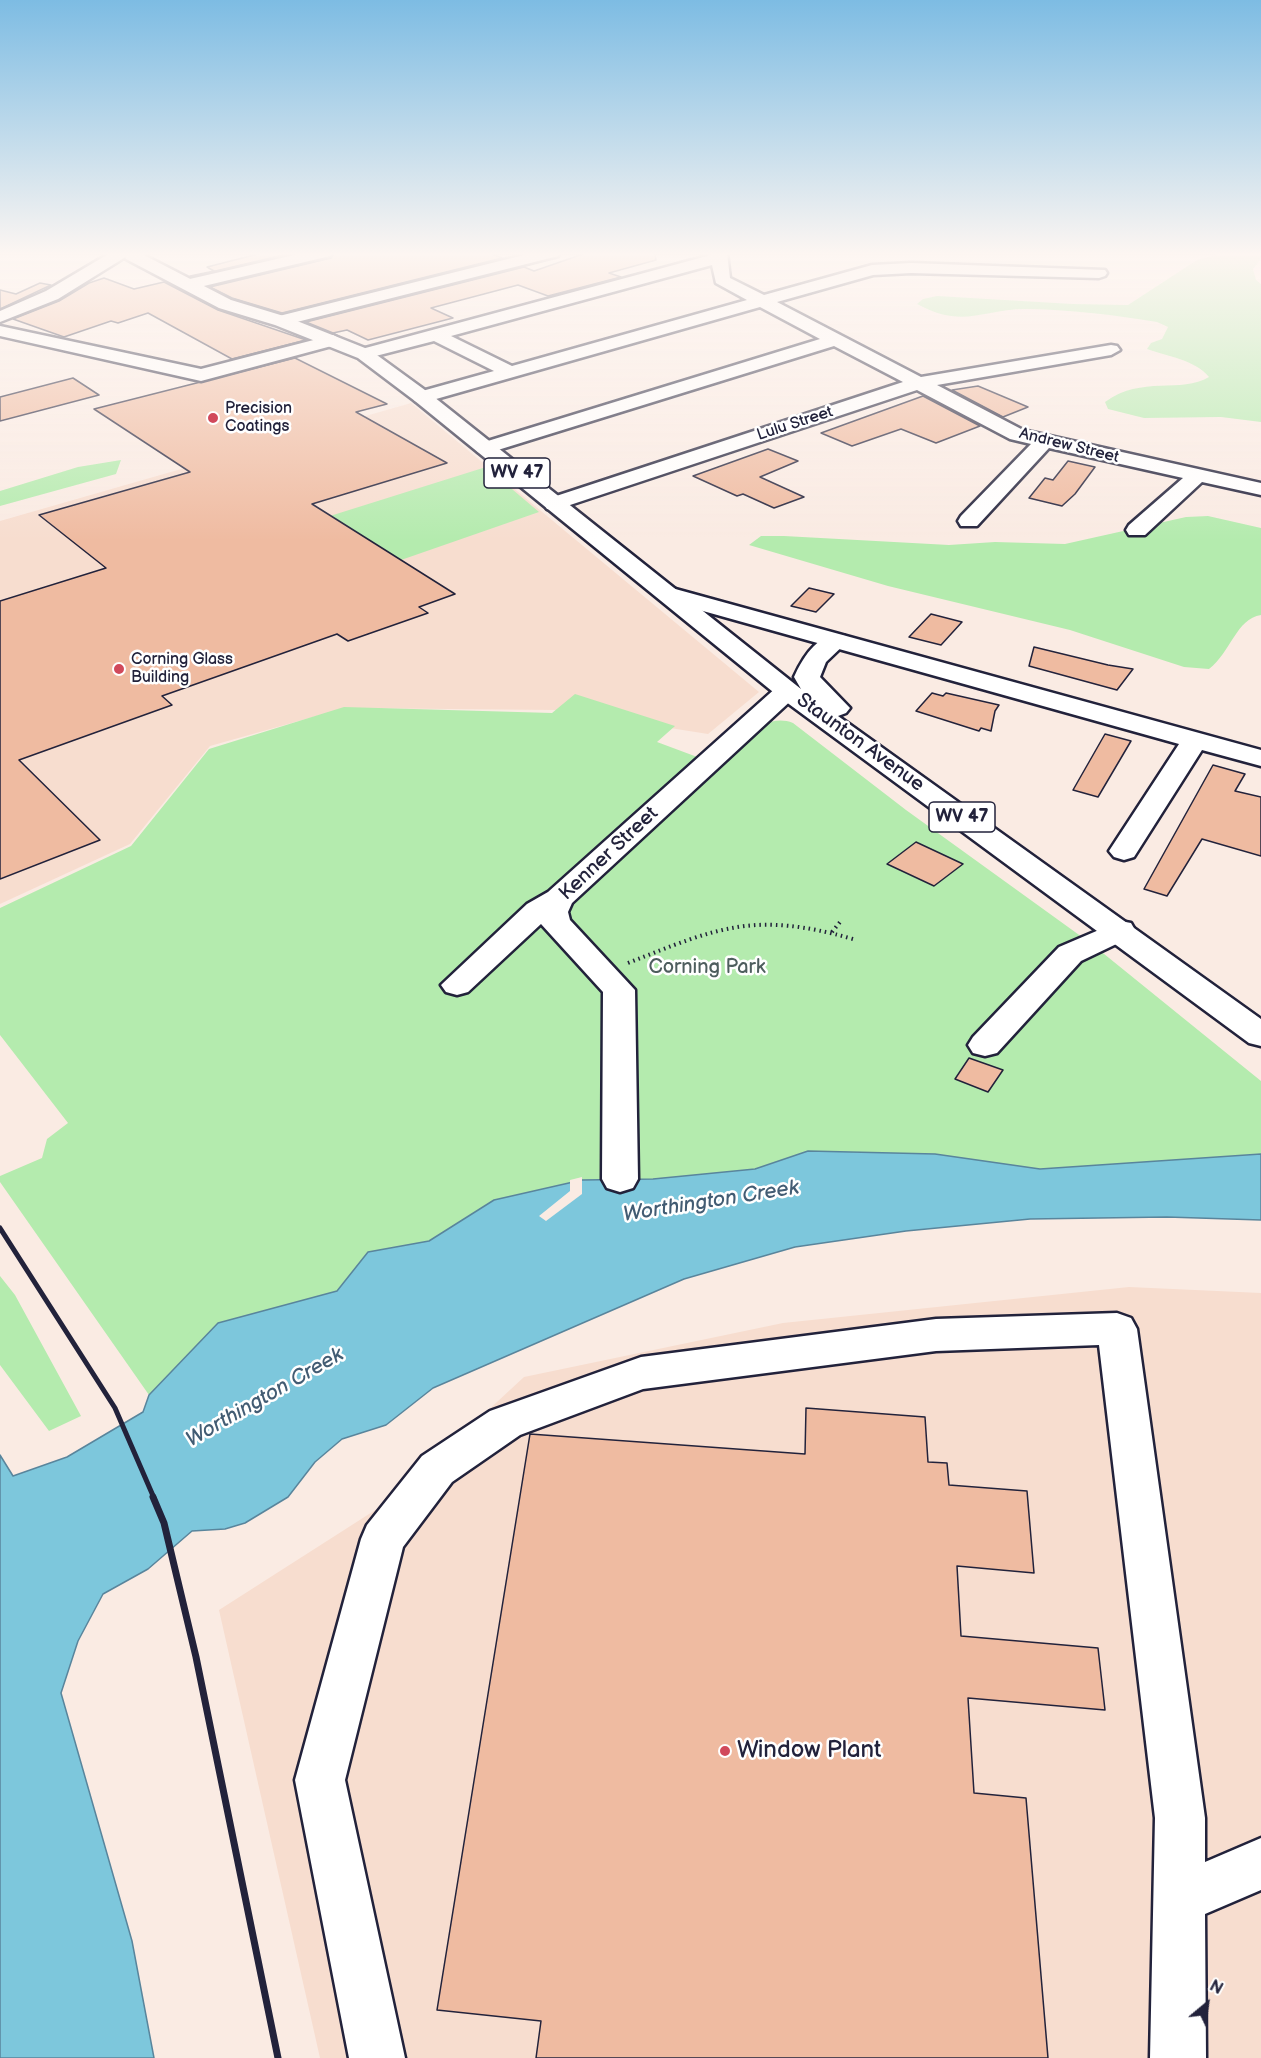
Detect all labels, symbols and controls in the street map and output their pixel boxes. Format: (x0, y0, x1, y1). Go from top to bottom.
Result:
place label: Precision Coatings (225, 399, 292, 437)
street label: Lulu Street (755, 403, 835, 445)
marker: Precision Coatings (206, 411, 220, 425)
street label: Andrew Street (1017, 424, 1121, 468)
road number: WV 47 (484, 458, 550, 488)
place label: Corning Glass Building (131, 650, 233, 688)
marker: Corning Glass Building (112, 662, 126, 676)
street label: Staunton Avenue (791, 689, 929, 797)
street label: Kenner Street (555, 802, 663, 906)
road number: WV 47 (929, 802, 995, 832)
park label: Corning Park (648, 956, 766, 980)
water label: Worthington Creek (621, 1176, 801, 1228)
water label: Worthington Creek (182, 1343, 348, 1453)
place label: Window Plant (737, 1737, 881, 1765)
marker: Window Plant (718, 1744, 732, 1758)
north arrow (1177, 1974, 1237, 2034)
text: N (1206, 1977, 1226, 1999)

